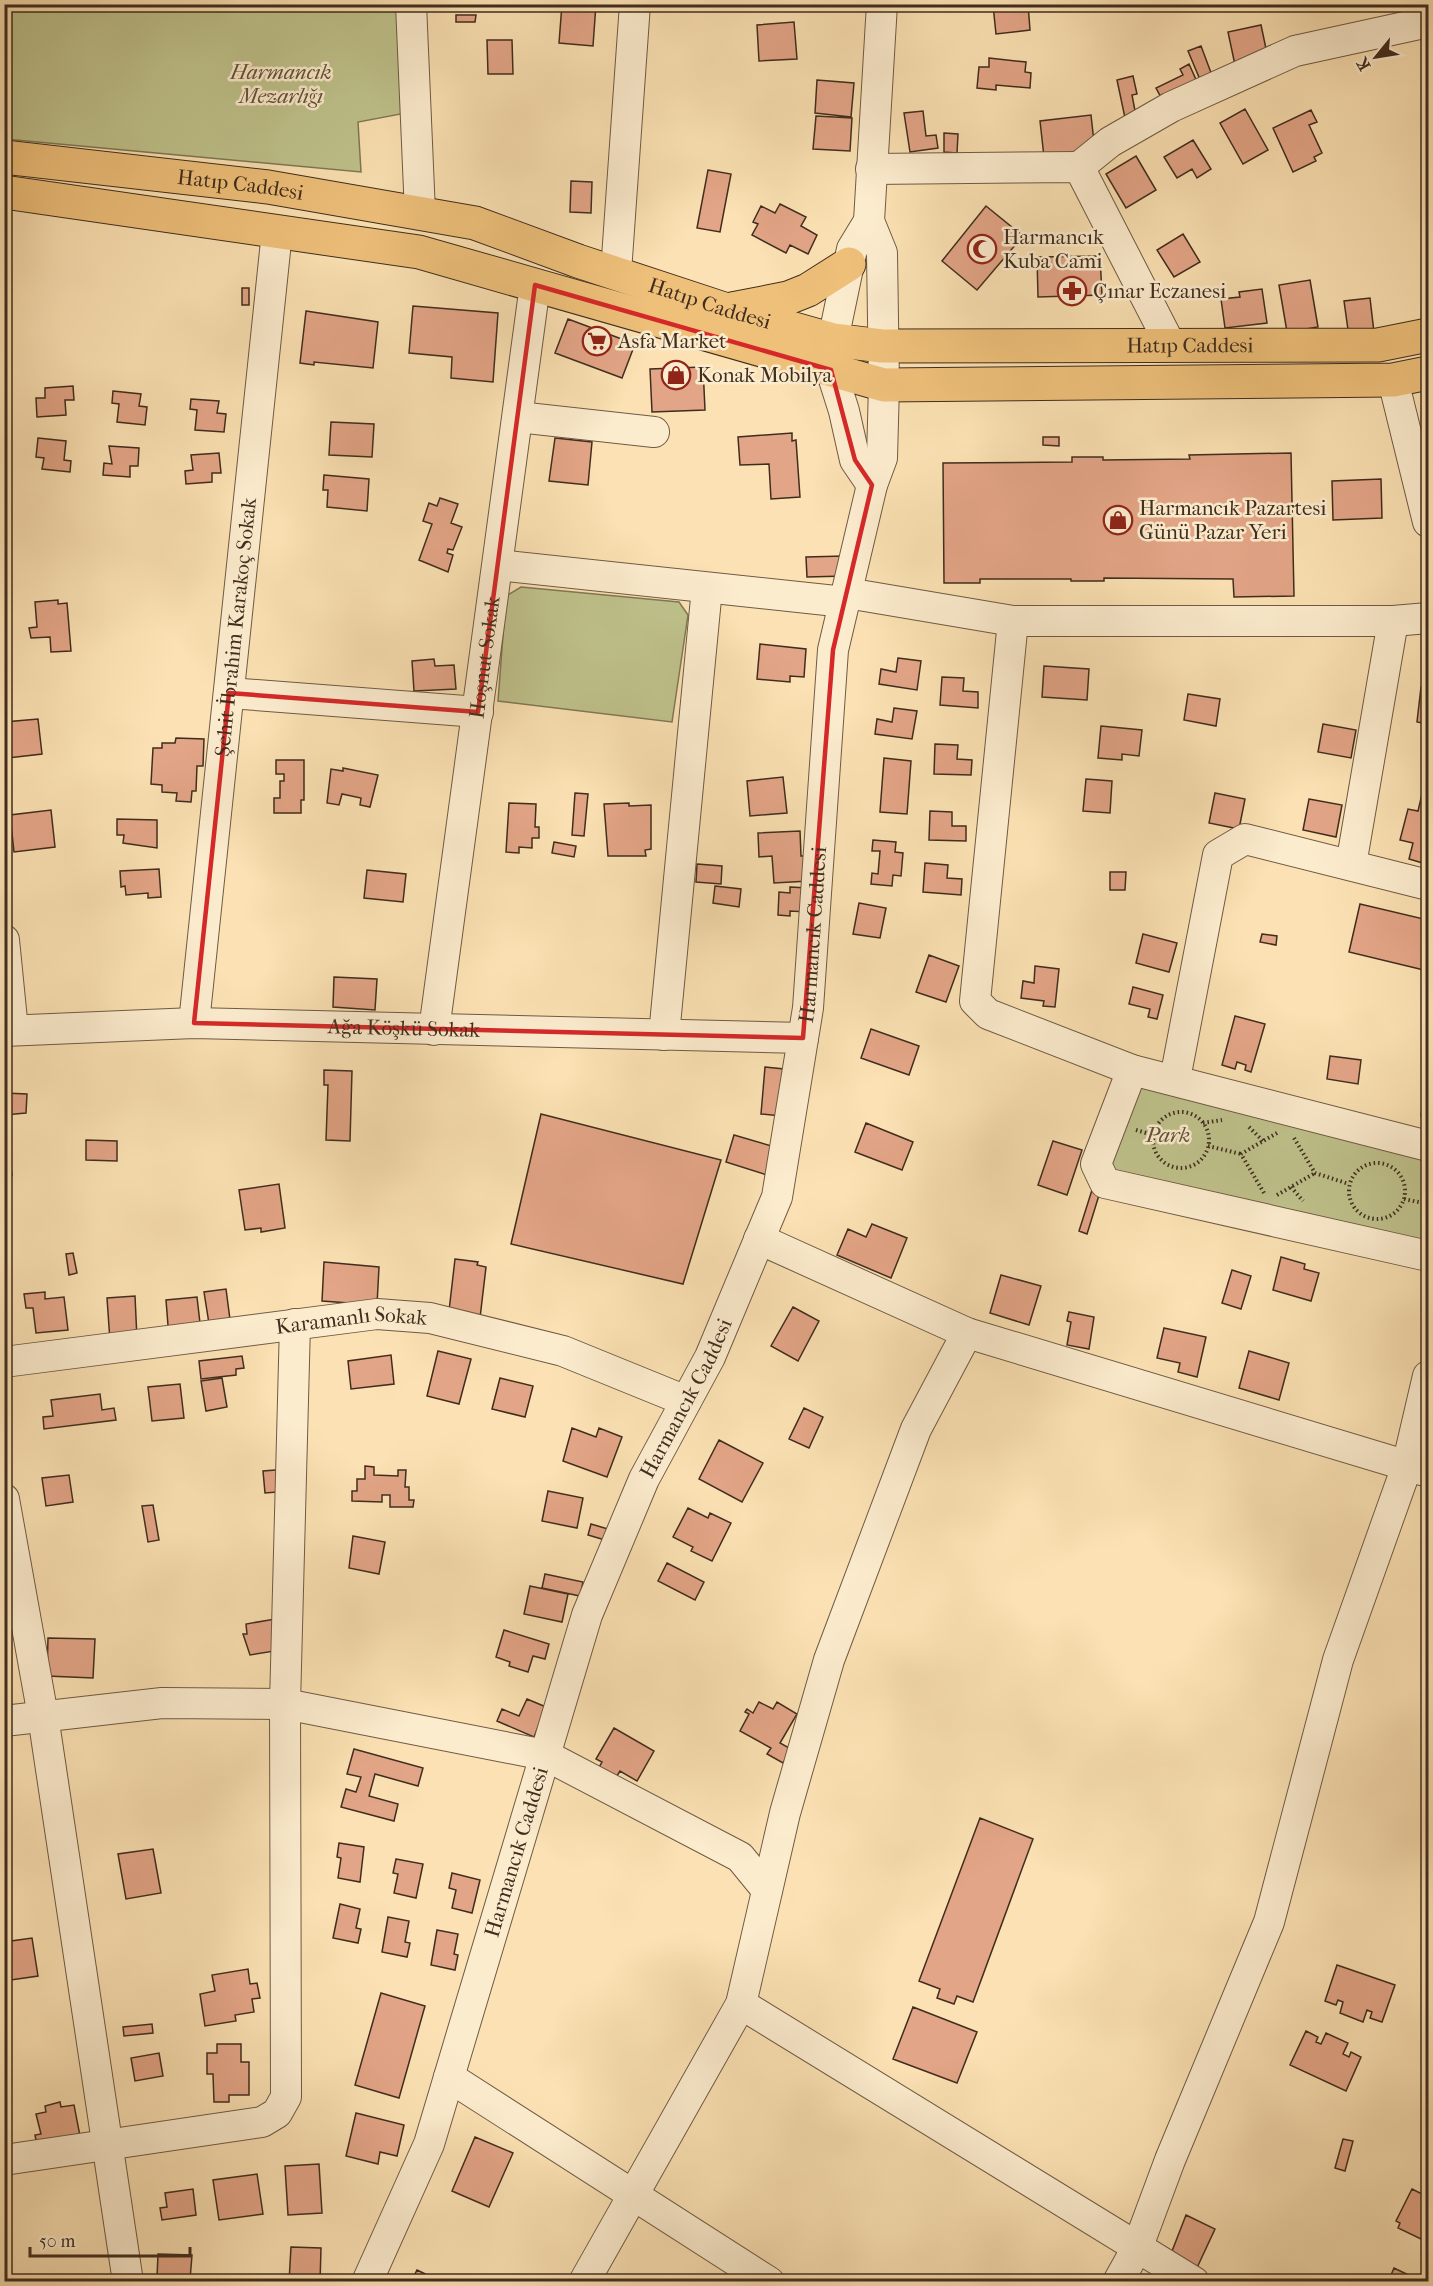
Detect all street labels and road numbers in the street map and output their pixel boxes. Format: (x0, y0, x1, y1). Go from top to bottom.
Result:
street label: Hatıp Caddesi (176, 165, 305, 205)
street label: Hatıp Caddesi (645, 273, 774, 334)
street label: Hatıp Caddesi (1126, 333, 1254, 358)
street label: Şehit İbrahim Karakoç Sokak (210, 496, 261, 758)
street label: Hoşnut Sokak (464, 595, 505, 720)
street label: Harmancık Caddesi (794, 846, 831, 1025)
street label: Ağa Köşkü Sokak (326, 1014, 480, 1042)
street label: Karamanlı Sokak (274, 1302, 428, 1339)
street label: Harmancık Caddesi (635, 1315, 737, 1482)
street label: Harmancık Caddesi (479, 1764, 553, 1940)

